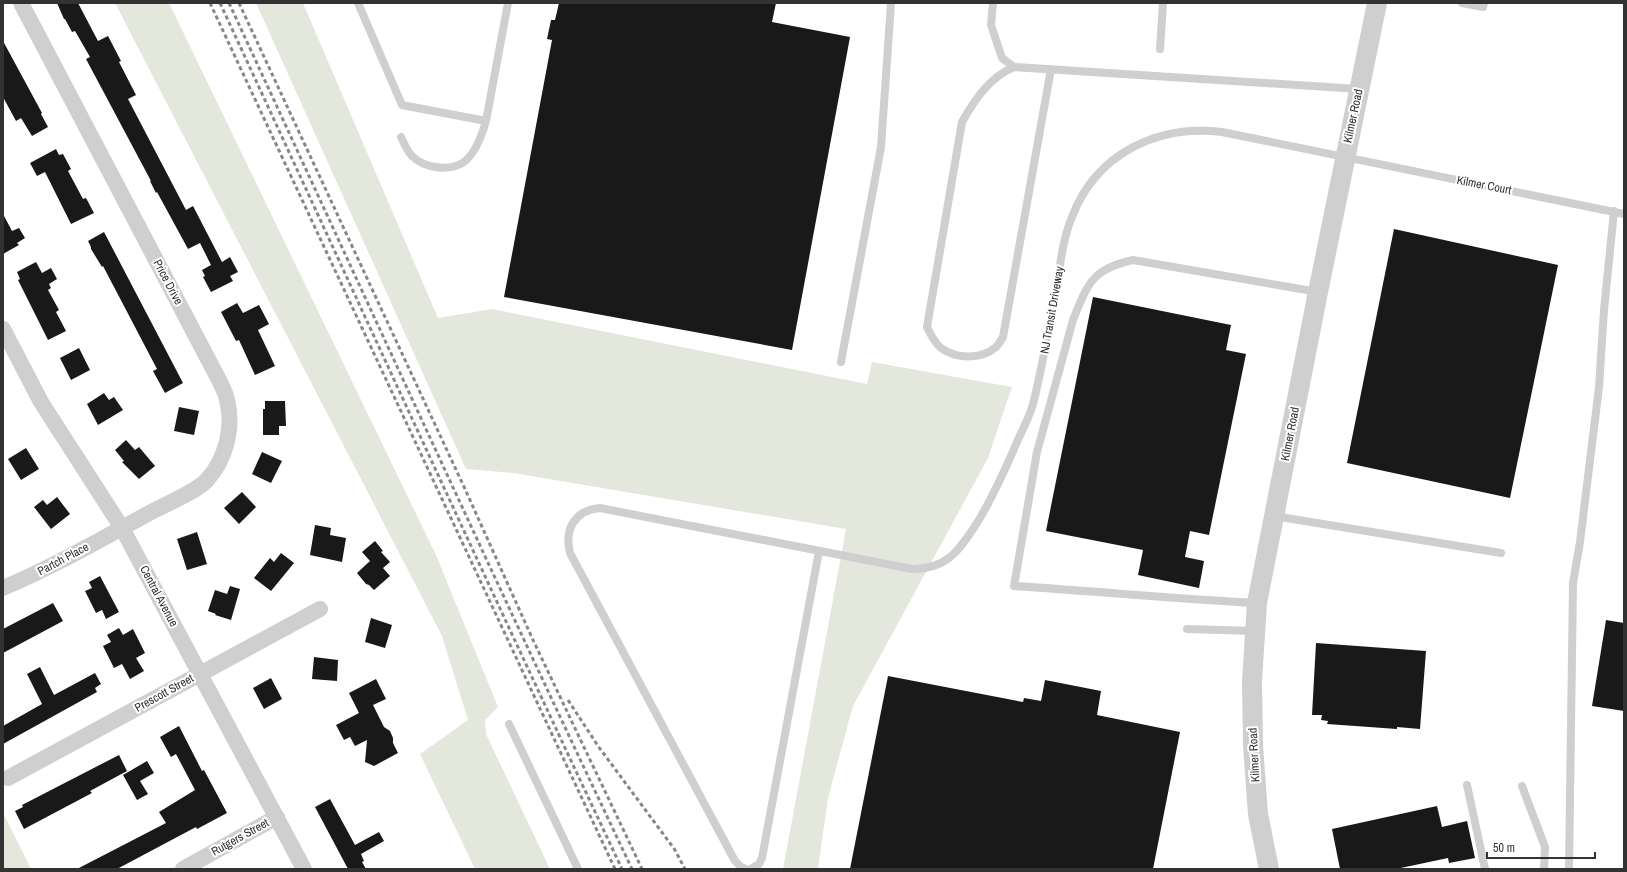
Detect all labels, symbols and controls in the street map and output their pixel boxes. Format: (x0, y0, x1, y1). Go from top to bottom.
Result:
street label: Kilmer Road (1339, 88, 1367, 144)
street label: Kilmer Court (1455, 172, 1513, 198)
street label: Price Drive (149, 257, 187, 307)
street label: NJ Transit Driveway (1036, 265, 1068, 355)
street label: Kilmer Road (1277, 406, 1303, 462)
street label: Partch Place (35, 539, 91, 579)
street label: Central Avenue (136, 563, 182, 629)
street label: Prescott Street (132, 670, 197, 716)
street label: Kilmer Road (1245, 727, 1263, 783)
street label: Rutgers Street (208, 814, 272, 859)
scale bar (1487, 834, 1595, 860)
text: 50 m (1493, 840, 1515, 856)

